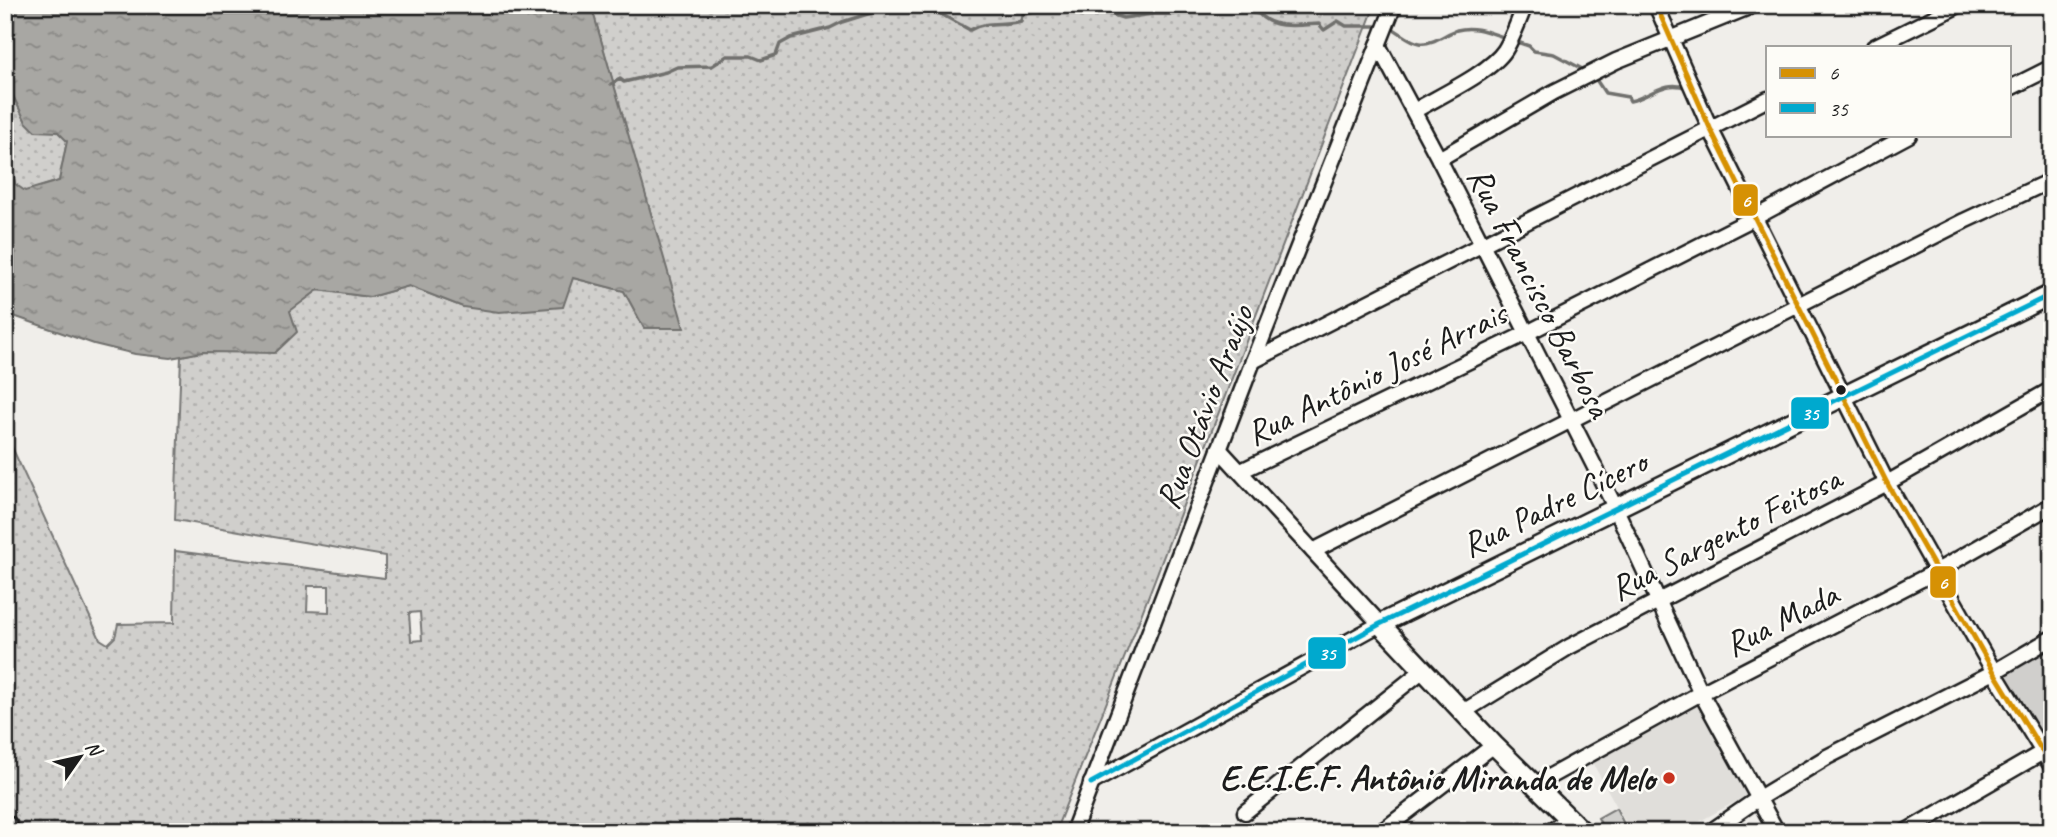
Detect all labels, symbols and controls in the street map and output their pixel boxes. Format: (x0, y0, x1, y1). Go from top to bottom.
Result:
legend (1766, 46, 2011, 136)
text: 6 (1829, 60, 1839, 86)
text: 35 (1829, 96, 1849, 122)
street label: Rua Francisco Barbosa (1457, 159, 1623, 427)
line badge: 6 (1732, 183, 1759, 217)
text: 6 (1742, 189, 1753, 213)
street label: Rua Antônio José Arrais (1239, 290, 1517, 456)
street label: Rua Otávio Araújo (1145, 298, 1264, 515)
unlabelled marker (1834, 383, 1848, 397)
line badge: 35 (1790, 396, 1830, 430)
text: 35 (1802, 402, 1820, 426)
street label: Rua Padre Cícero (1454, 438, 1658, 568)
street label: Rua Sargento Feitosa (1602, 455, 1851, 611)
line badge: 6 (1929, 565, 1957, 599)
street label: Rua Mada (1717, 571, 1848, 667)
text: 6 (1939, 571, 1950, 595)
line badge: 35 (1307, 636, 1347, 670)
text: 35 (1319, 642, 1337, 666)
north arrow (46, 722, 116, 792)
text: N (80, 736, 108, 762)
place label: E.E.I.E.F. Antônio Miranda de Melo (1220, 756, 1658, 801)
marker: E.E.I.E.F. Antônio Miranda de Melo (1661, 770, 1677, 786)

